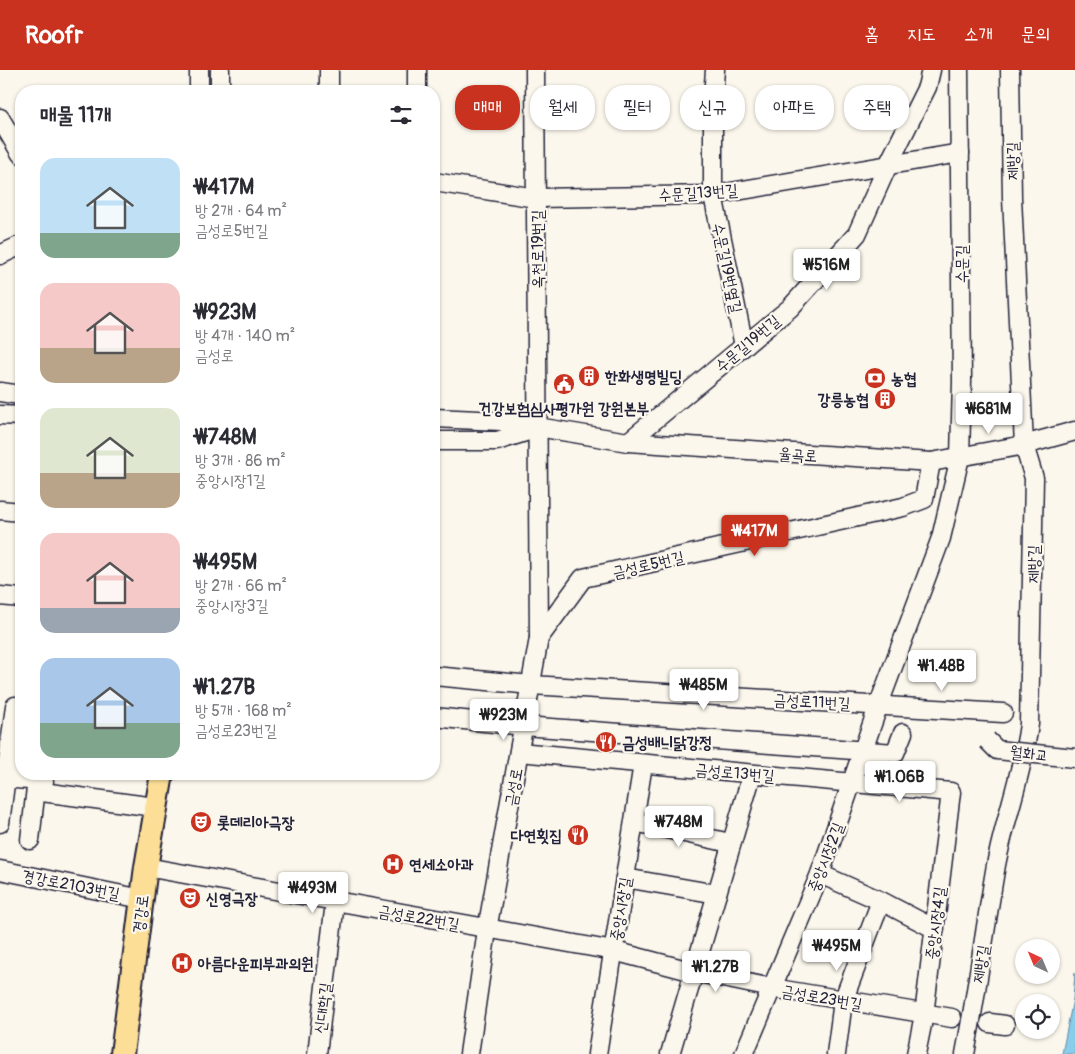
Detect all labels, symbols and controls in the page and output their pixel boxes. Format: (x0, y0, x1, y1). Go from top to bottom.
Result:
text: Roofr (25, 21, 83, 50)
text: 홈 (865, 23, 879, 46)
text: 지도 (907, 23, 936, 46)
text: 소개 (964, 23, 993, 46)
text: 문의 (1021, 23, 1050, 46)
chip: 매매 (455, 85, 520, 130)
chip: 월세 (530, 85, 595, 130)
chip: 필터 (605, 85, 670, 130)
chip: 신규 (680, 85, 745, 130)
chip: 아파트 (755, 85, 834, 130)
chip: 주택 (844, 85, 909, 130)
icon: filters (387, 101, 415, 129)
text: 매물 11개 (40, 102, 112, 129)
street label: 제방길 (1003, 141, 1023, 180)
text: ₩417M (195, 174, 254, 201)
icon: home (80, 178, 140, 238)
street label: 수문길13번길 (658, 180, 739, 206)
text: 방 2개 · 64 m² (195, 201, 287, 221)
street label: 옥천로19번길 (528, 209, 548, 288)
text: 금성로5번길 (195, 221, 268, 241)
street label: 수문길19번옆길 (708, 221, 746, 315)
street label: 수문길 (952, 245, 972, 283)
pin: ₩516M (792, 248, 862, 291)
text: ₩516M (804, 255, 850, 275)
text: ₩923M (195, 299, 256, 326)
icon: home (80, 303, 140, 363)
street label: 수문길19번길 (711, 311, 784, 377)
text: 방 4개 · 140 m² (195, 326, 295, 346)
text: 금성로 (195, 346, 234, 366)
building icon: 한화생명빌딩 (577, 364, 601, 388)
bank icon: 농협 (863, 366, 887, 390)
place label: 한화생명빌딩 (604, 367, 682, 387)
place label: 농협 (891, 369, 917, 389)
public building icon: 건강보험심사평가원 강원본부 (552, 372, 576, 396)
building icon: 강릉농협 (873, 387, 897, 411)
place label: 강릉농협 (818, 390, 869, 410)
pin: ₩681M (954, 392, 1024, 435)
place label: 건강보험심사평가원 강원본부 (479, 399, 650, 419)
text: ₩681M (967, 399, 1011, 419)
text: ₩748M (195, 424, 257, 451)
icon: home (80, 428, 140, 488)
street label: 율곡로 (778, 444, 818, 466)
text: 방 3개 · 86 m² (195, 451, 286, 471)
text: 중앙시장1길 (195, 471, 266, 491)
pin: ₩417M (720, 514, 790, 557)
text: ₩417M (732, 521, 778, 541)
street label: 제방길 (1024, 544, 1044, 584)
street label: 금성로5번길 (610, 547, 686, 583)
text: ₩495M (195, 549, 257, 576)
icon: home (80, 553, 140, 613)
text: 방 2개 · 66 m² (195, 576, 287, 596)
text: 중앙시장3길 (195, 596, 268, 616)
pin: ₩1.48B (901, 650, 983, 692)
text: ₩1.48B (919, 656, 965, 676)
pin: ₩485M (669, 668, 739, 711)
text: ₩1.27B (195, 674, 255, 701)
text: ₩485M (680, 675, 728, 695)
icon: home (80, 678, 140, 738)
street label: 금성로11번길 (773, 690, 851, 714)
pin: ₩923M (469, 698, 539, 741)
text: 방 5개 · 168 m² (195, 701, 292, 721)
text: ₩923M (481, 705, 527, 725)
text: 금성로23번길 (195, 721, 277, 741)
restaurant icon: 금성배니닭강정 (594, 730, 618, 754)
place label: 금성배니닭강정 (622, 733, 712, 753)
street label: 월화교 (1009, 742, 1049, 766)
street label: 금성로13번길 (694, 760, 776, 786)
pin: ₩1.06B (859, 760, 941, 803)
street label: 금성로 (501, 766, 527, 808)
text: ₩1.06B (876, 767, 924, 787)
pin: ₩748M (644, 806, 714, 848)
theatre icon: 롯데리아극장 (189, 810, 213, 834)
text: ₩748M (656, 812, 702, 832)
place label: 롯데리아극장 (217, 813, 294, 833)
street label: 중앙시장2길 (803, 819, 848, 895)
restaurant icon: 다연횟집 (566, 823, 590, 847)
place label: 다연횟집 (511, 826, 562, 846)
hospital icon: 연세소아과 (381, 852, 405, 876)
place label: 연세소아과 (409, 855, 474, 875)
street label: 경강로2103번길 (20, 866, 122, 904)
pin: ₩493M (278, 872, 348, 914)
street label: 중앙시장길 (606, 876, 636, 943)
text: ₩493M (289, 878, 337, 898)
street label: 중앙시장4길 (922, 885, 950, 961)
theatre icon: 신영극장 (178, 886, 202, 910)
place label: 신영극장 (206, 889, 258, 909)
street label: 경강로 (129, 894, 153, 935)
street label: 금성로22번길 (377, 901, 461, 935)
pin: ₩495M (802, 930, 872, 972)
text: ₩495M (813, 936, 861, 956)
north arrow (1015, 939, 1060, 984)
map controls (1015, 939, 1060, 1039)
street label: 제방길 (968, 943, 994, 985)
pin: ₩1.27B (675, 950, 757, 993)
hospital icon: 아름다운피부과의원 (170, 951, 194, 975)
place label: 아름다운피부과의원 (197, 954, 314, 974)
text: ₩1.27B (693, 957, 739, 977)
street label: 신대학길 (310, 981, 336, 1035)
street label: 금성로23번길 (780, 981, 864, 1015)
button: locate (1015, 994, 1060, 1039)

